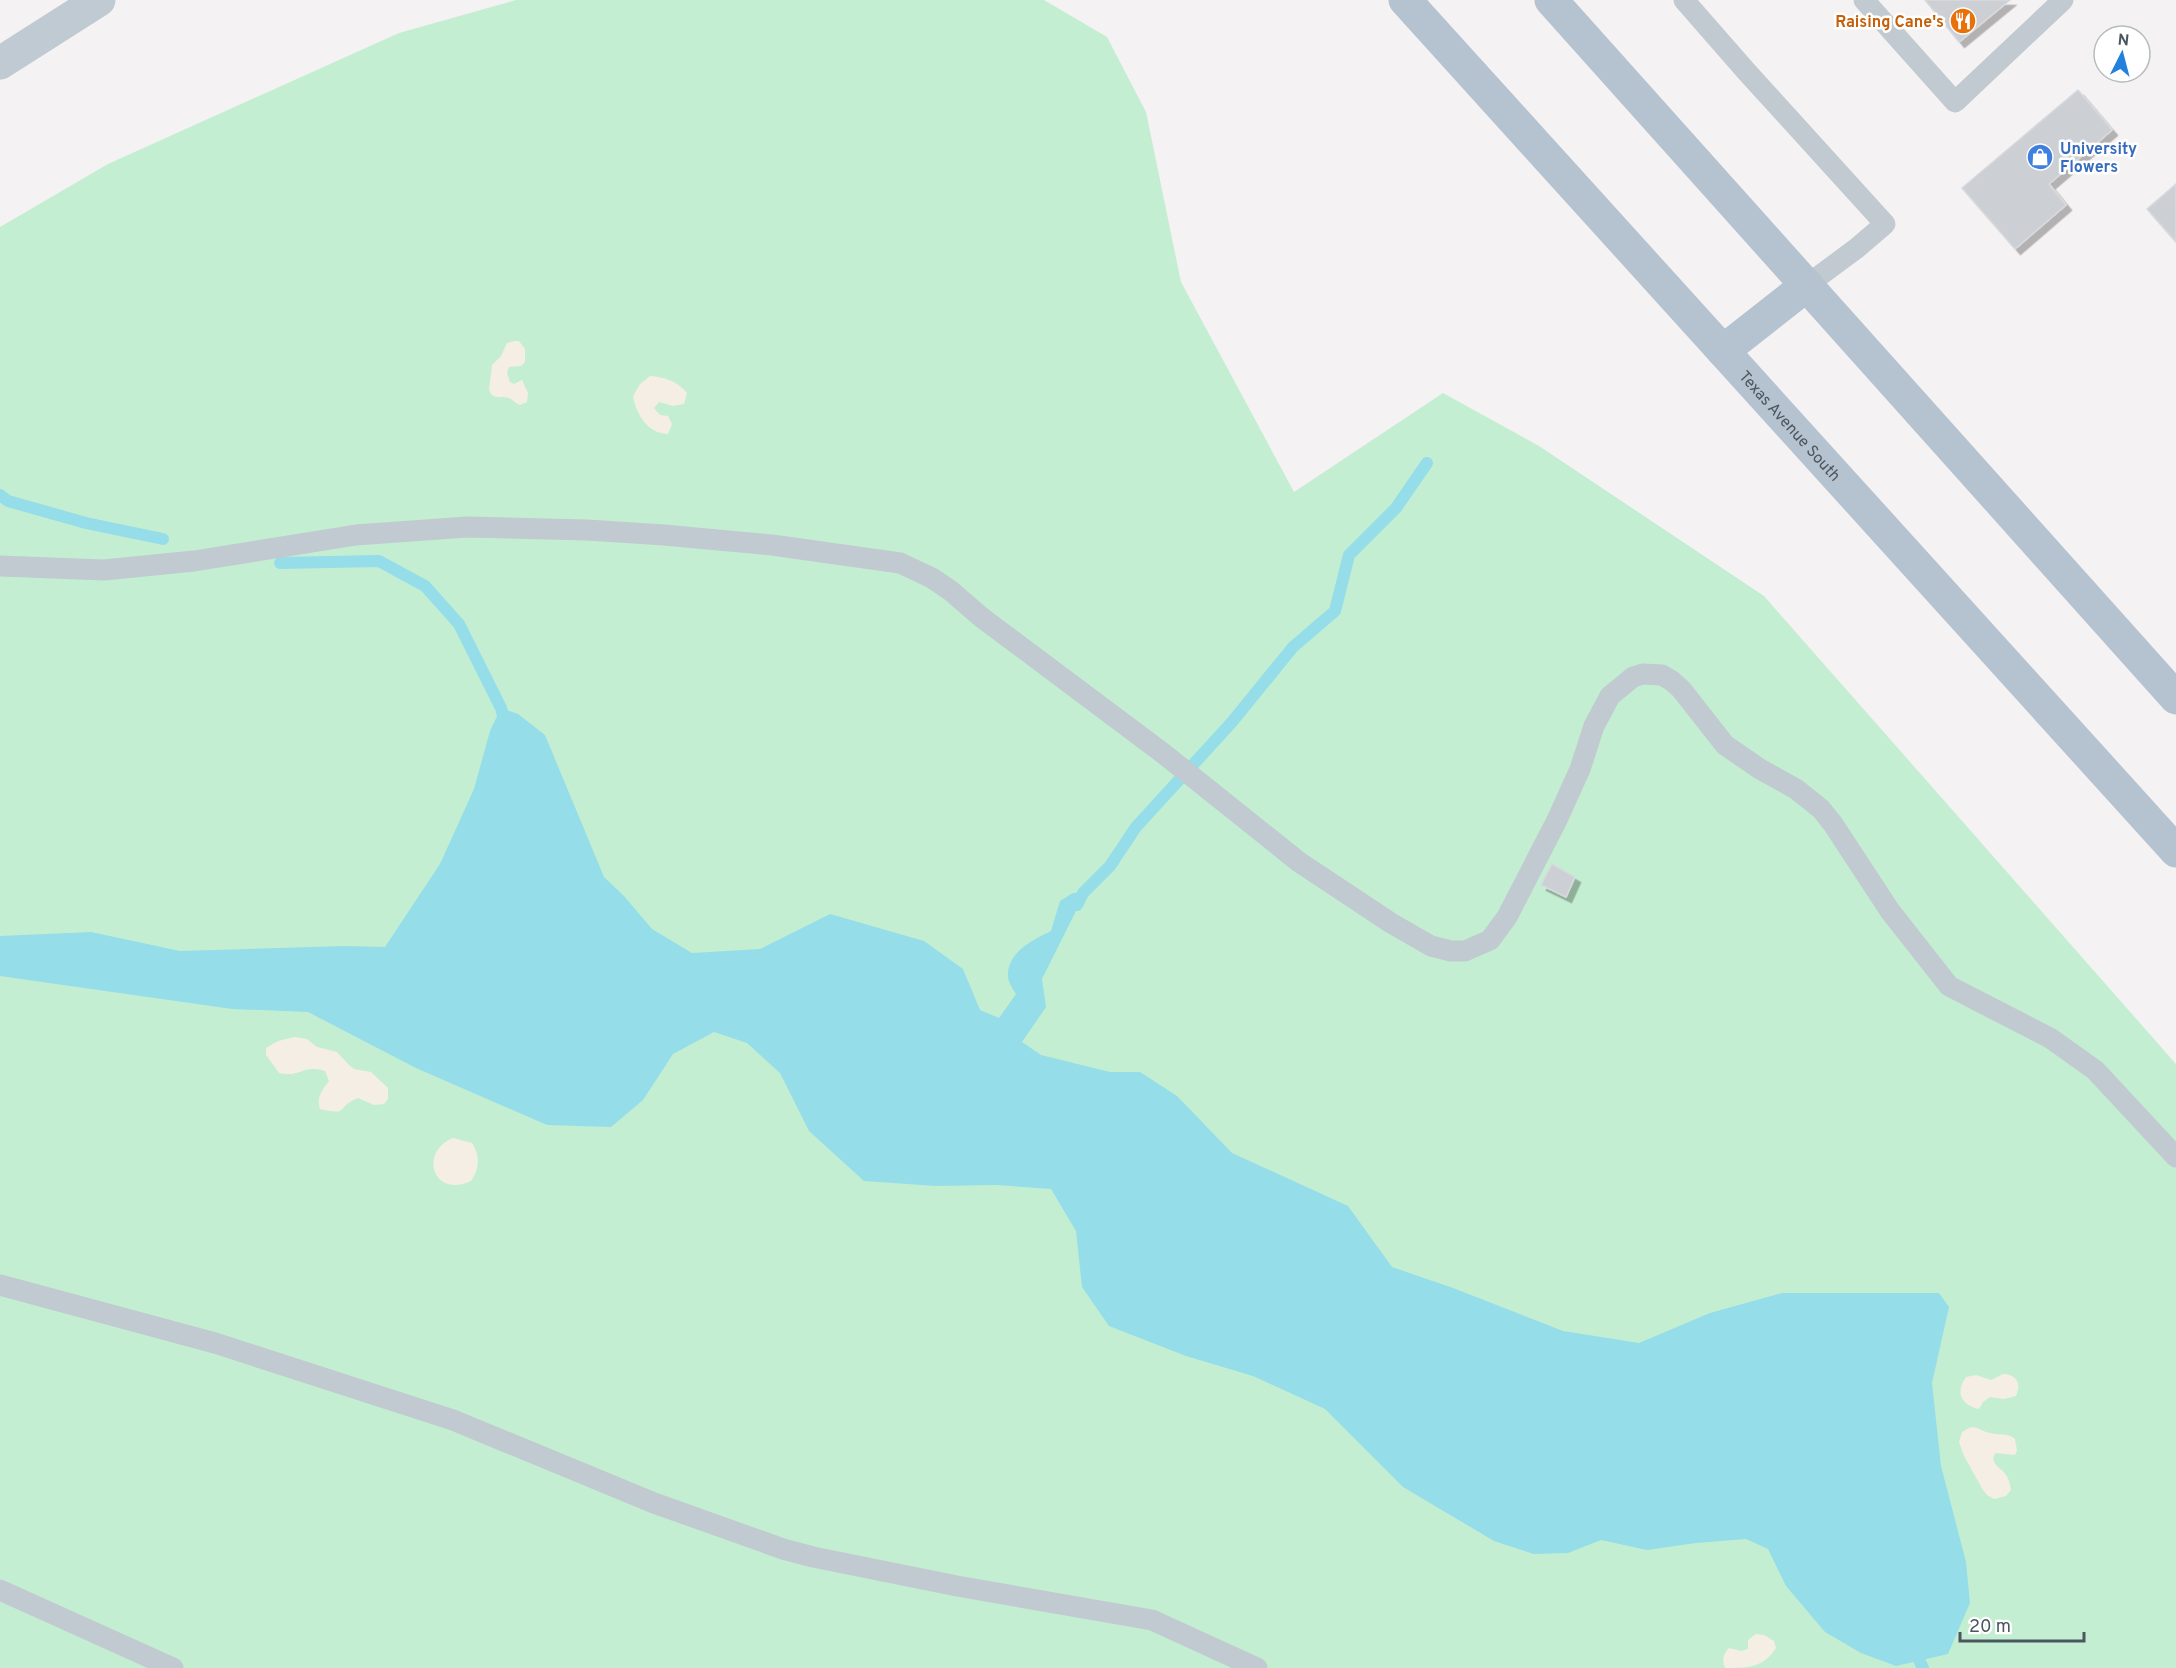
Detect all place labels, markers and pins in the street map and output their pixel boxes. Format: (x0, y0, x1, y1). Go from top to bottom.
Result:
restaurant icon: Raising Cane's (1948, 6, 1978, 36)
place label: Raising Cane's (1835, 13, 1944, 33)
place label: University Flowers (2060, 140, 2137, 178)
shop icon: University Flowers (2025, 142, 2055, 172)

